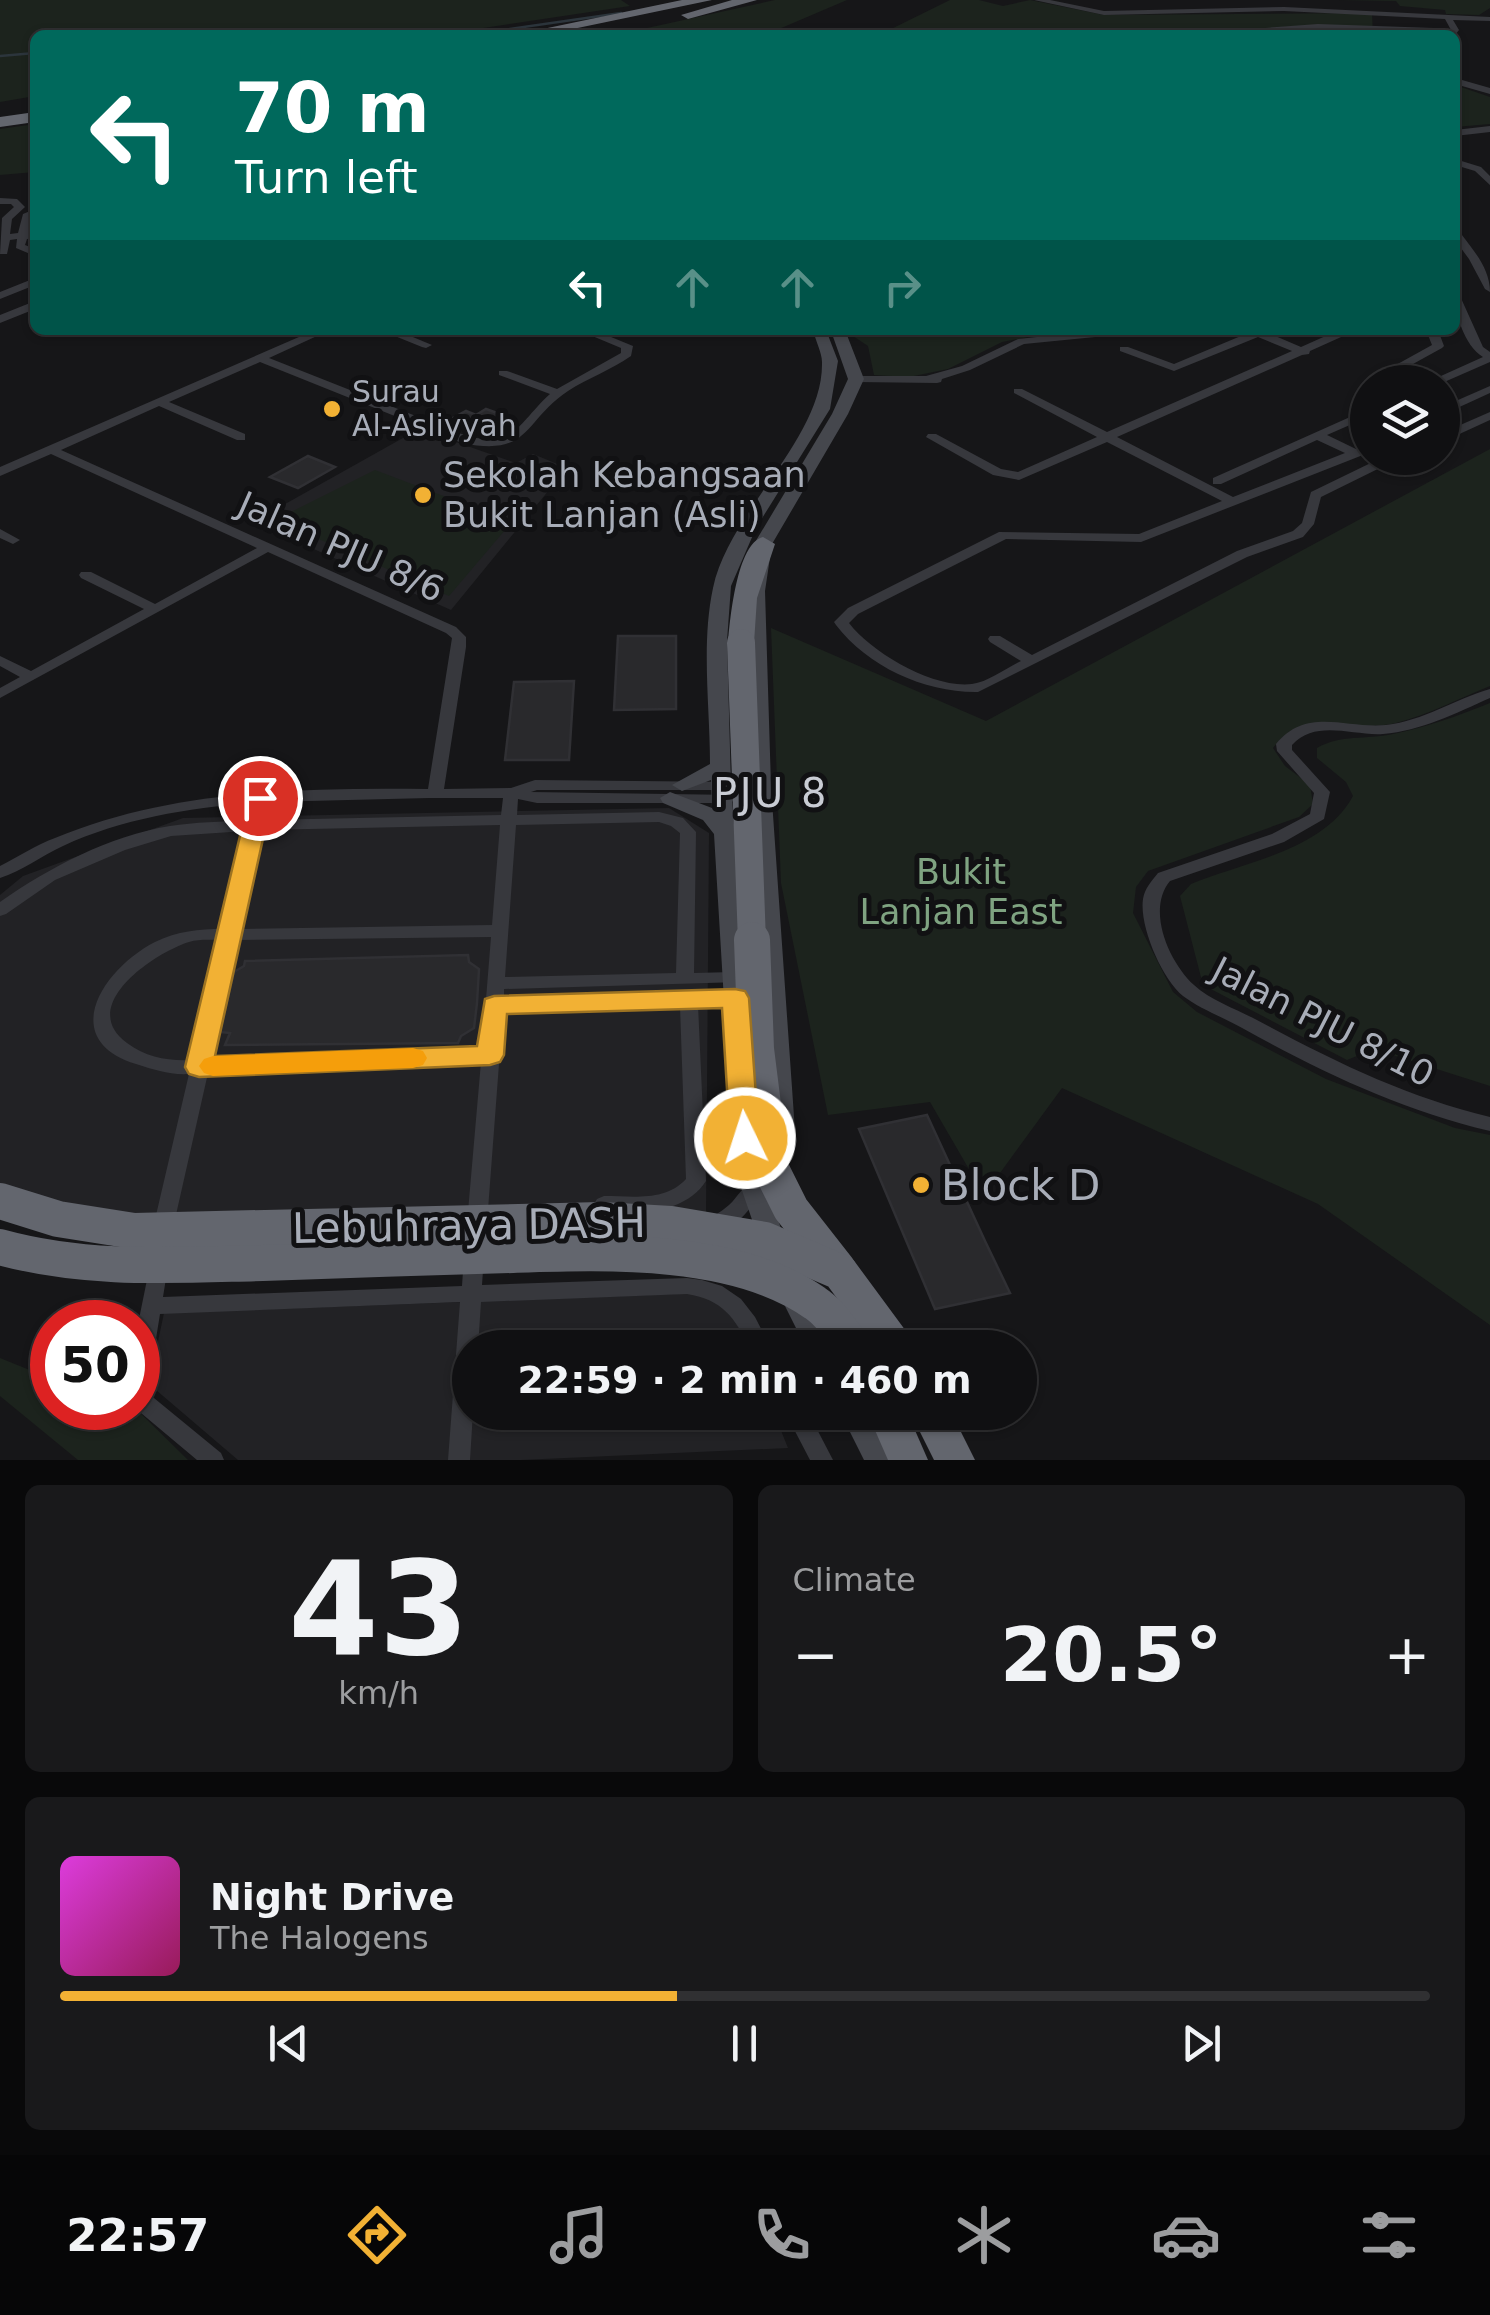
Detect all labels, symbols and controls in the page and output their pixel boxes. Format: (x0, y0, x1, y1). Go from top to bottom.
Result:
text: 70 m (235, 67, 430, 149)
icon: left (70, 70, 200, 200)
text: Turn left (235, 151, 418, 204)
icon: left (560, 260, 615, 315)
icon: ahead (665, 260, 720, 315)
icon: ahead (770, 260, 825, 315)
icon: right (875, 260, 930, 315)
map controls (1350, 365, 1460, 475)
button: layers (1350, 365, 1460, 475)
place label: Surau Al-Asliyyah (352, 374, 517, 443)
marker: Surau Al-Asliyyah (321, 398, 343, 420)
place label: Sekolah Kebangsaan Bukit Lanjan (Asli) (443, 455, 806, 535)
street label: Jalan PJU 8/6 (230, 483, 450, 610)
marker: Sekolah Kebangsaan Bukit Lanjan (Asli) (412, 484, 434, 506)
pin (218, 756, 303, 841)
district label: PJU 8 (713, 770, 829, 816)
icon: arrive (233, 771, 288, 826)
park label: Bukit Lanjan East (859, 852, 1063, 932)
street label: Jalan PJU 8/10 (1204, 948, 1440, 1095)
position arrow (693, 1086, 797, 1190)
place label: Block D (941, 1161, 1100, 1210)
marker: Block D (910, 1174, 932, 1196)
street label: Lebuhraya DASH (292, 1198, 646, 1253)
speed limit sign: 50 (30, 1300, 160, 1430)
text: 22:59 · 2 min · 460 m (517, 1358, 972, 1402)
text: 43 (288, 1533, 469, 1685)
text: Climate (793, 1561, 916, 1599)
text: 20.5° (1000, 1611, 1223, 1699)
text: − (793, 1623, 839, 1687)
text: + (1384, 1623, 1430, 1687)
text: km/h (338, 1674, 419, 1712)
text: Night Drive (210, 1875, 454, 1919)
text: The Halogens (210, 1919, 429, 1957)
icon: previous (261, 2016, 316, 2071)
icon: pause (717, 2016, 772, 2071)
icon: next (1174, 2016, 1229, 2071)
icon: directions (342, 2200, 412, 2270)
icon: music (544, 2200, 614, 2270)
icon: phone (747, 2200, 817, 2270)
icon: climate (949, 2200, 1019, 2270)
icon: car (1151, 2200, 1221, 2270)
icon: filters (1354, 2200, 1424, 2270)
text: 22:57 (66, 2209, 209, 2262)

